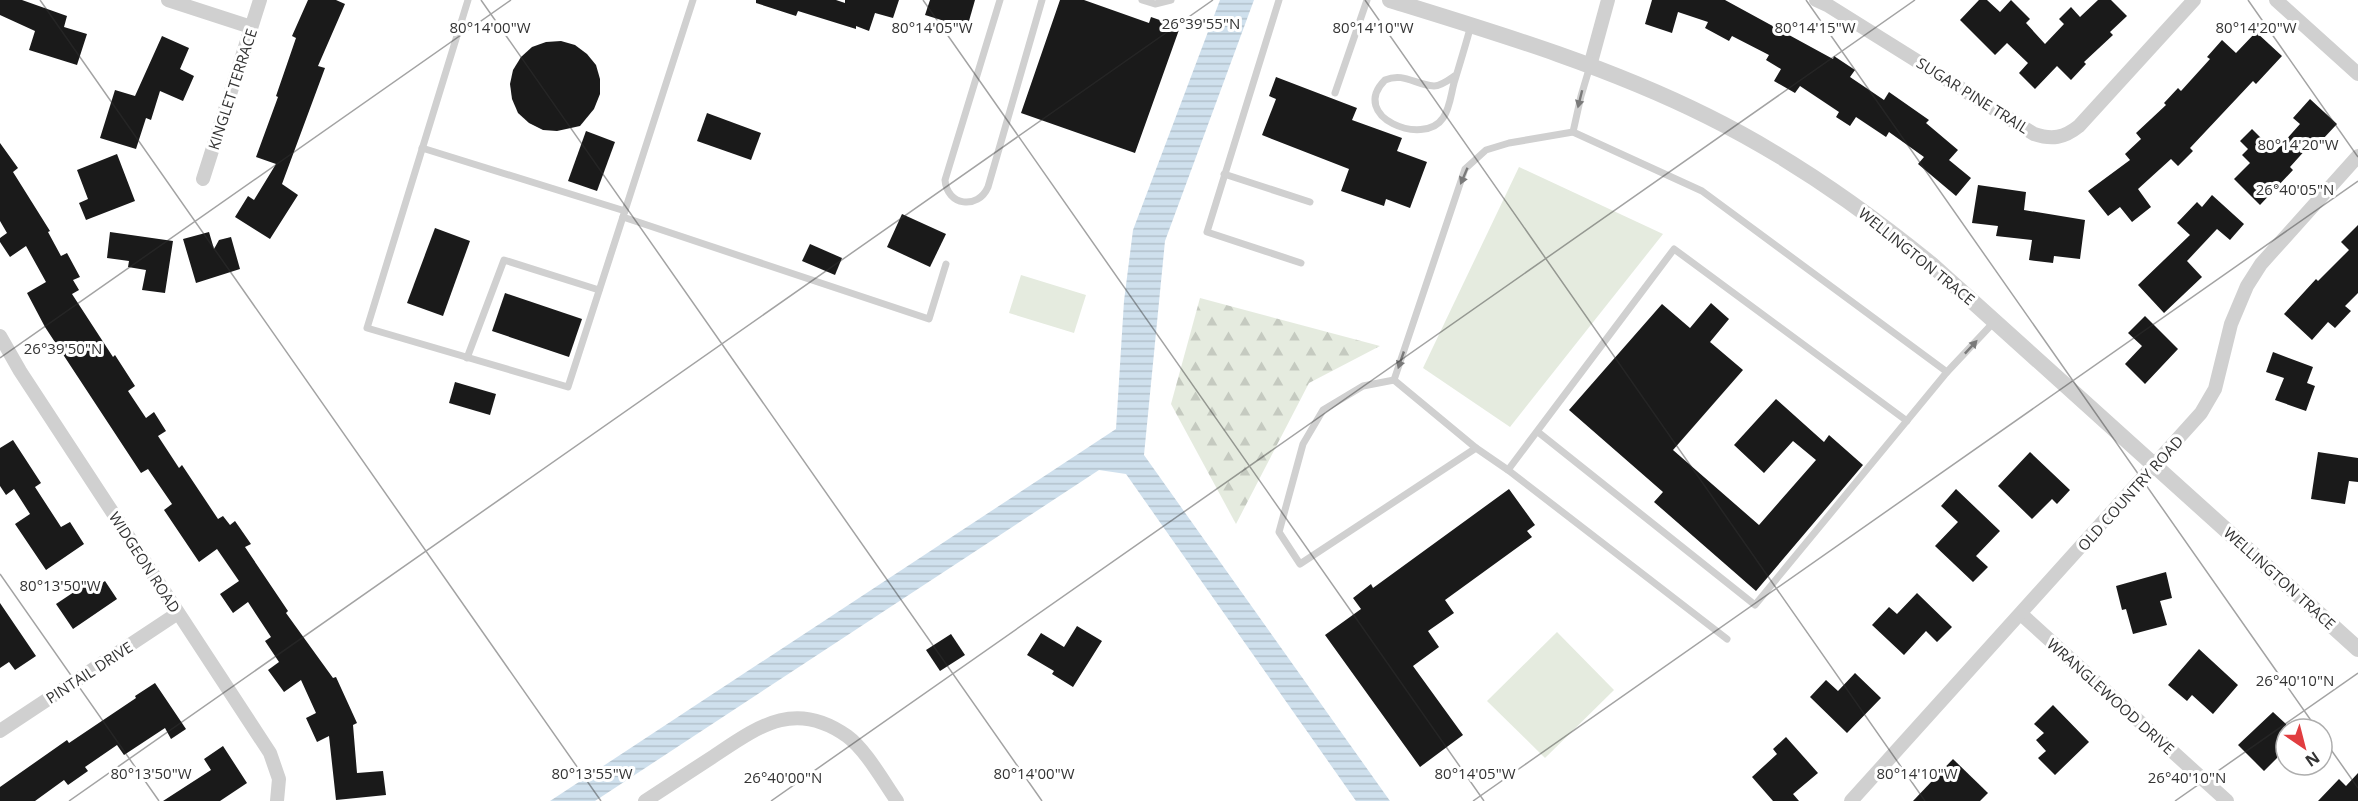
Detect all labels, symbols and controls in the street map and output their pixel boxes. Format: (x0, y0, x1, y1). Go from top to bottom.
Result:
text: 26°39'55"N (1162, 13, 1240, 33)
text: 80°14'00"W (450, 17, 531, 37)
text: 80°14'05"W (892, 17, 973, 37)
text: 80°14'10"W (1333, 17, 1414, 37)
text: 80°14'15"W (1775, 17, 1856, 37)
text: 80°14'20"W (2216, 17, 2297, 37)
street label: KINGLET TERRACE (203, 26, 261, 152)
street label: SUGAR PINE TRAIL (1913, 52, 2033, 138)
one-way arrow (1575, 90, 1585, 108)
text: 80°14'20"W (2258, 134, 2339, 154)
one-way arrow (1459, 167, 1469, 185)
text: 26°40'05"N (2256, 179, 2334, 199)
street label: WELLINGTON TRACE (1855, 203, 1979, 309)
text: 26°39'50"N (24, 338, 102, 358)
one-way arrow (1964, 339, 1978, 354)
one-way arrow (1395, 351, 1405, 369)
street label: OLD COUNTRY ROAD (2073, 431, 2187, 555)
street label: WIDGEON ROAD (105, 508, 185, 616)
street label: WELLINGTON TRACE (2220, 522, 2340, 634)
text: 80°13'50"W (20, 575, 101, 595)
street label: WRANGLEWOOD DRIVE (2043, 634, 2179, 758)
street label: PINTAIL DRIVE (42, 636, 136, 708)
text: 26°40'10"N (2256, 670, 2334, 690)
north arrow (2274, 717, 2334, 777)
text: N (2301, 747, 2324, 772)
text: 80°13'50"W (111, 763, 192, 783)
text: 80°13'55"W (552, 763, 633, 783)
text: 80°14'00"W (994, 763, 1075, 783)
text: 80°14'05"W (1435, 763, 1516, 783)
text: 80°14'10"W (1877, 763, 1958, 783)
text: 26°40'00"N (744, 767, 822, 787)
text: 26°40'10"N (2148, 767, 2226, 787)

